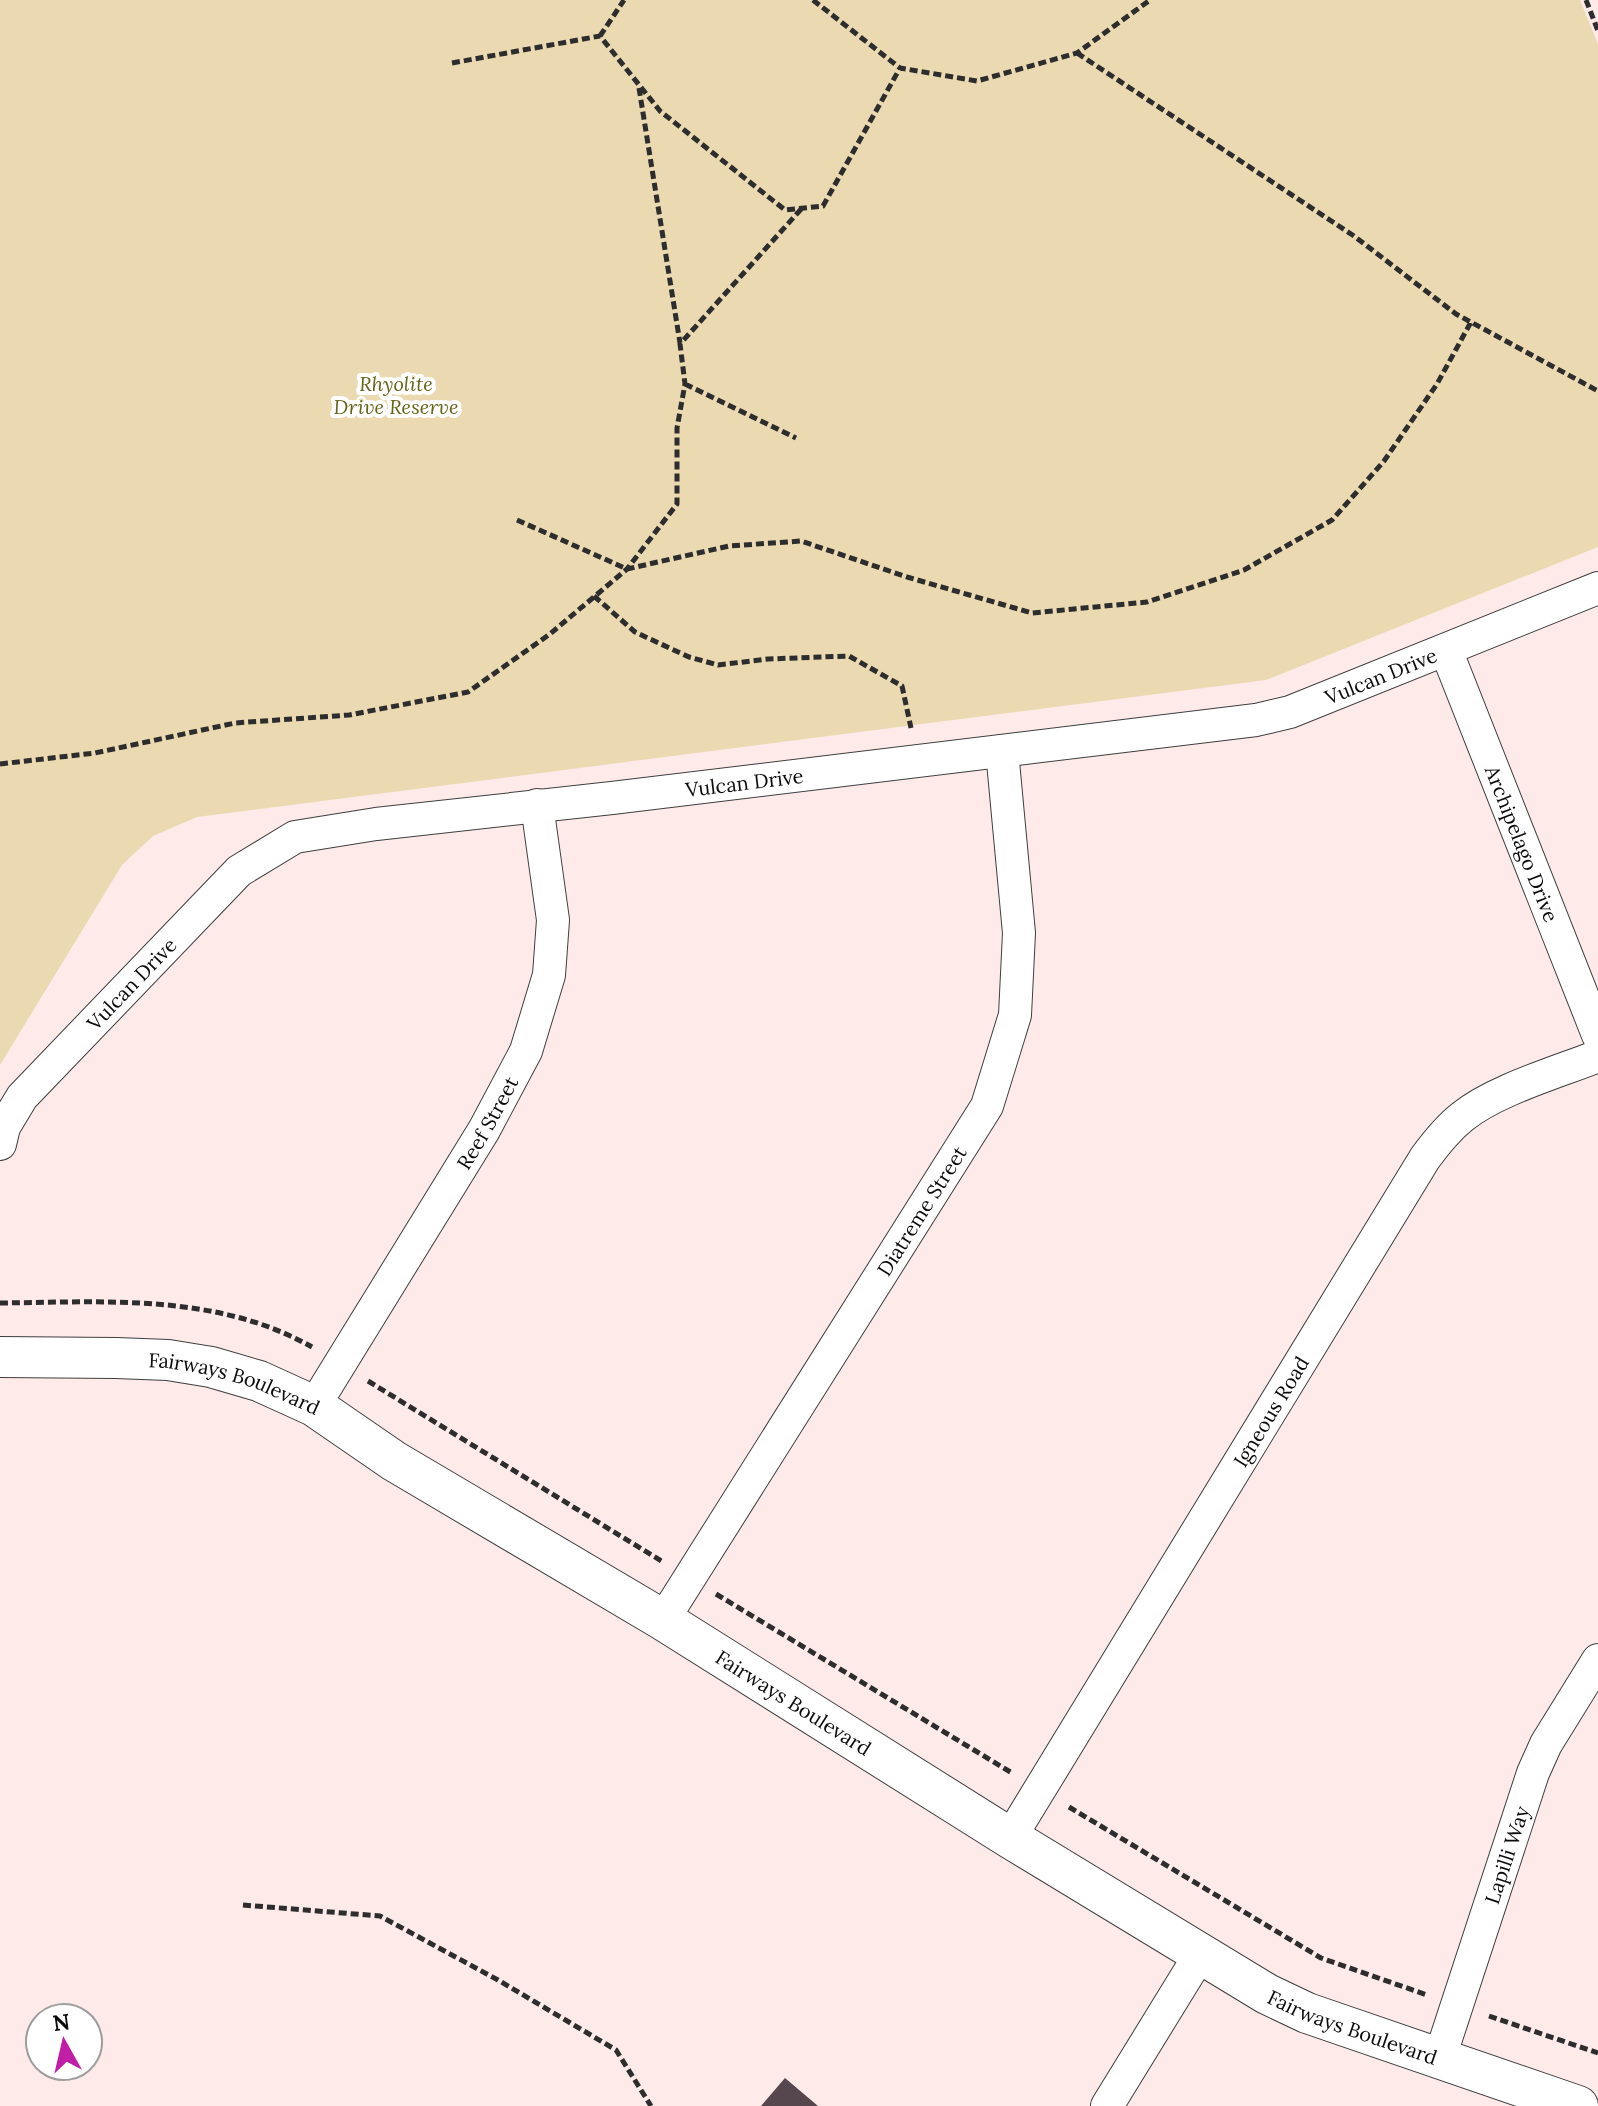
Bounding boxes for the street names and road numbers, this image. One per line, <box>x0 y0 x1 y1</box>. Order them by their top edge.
street label: Vulcan Drive <box>1320 642 1440 710</box>
street label: Archipelago Drive <box>1480 761 1565 925</box>
street label: Vulcan Drive <box>683 762 805 802</box>
street label: Vulcan Drive <box>80 932 181 1035</box>
street label: Reef Street <box>451 1072 523 1174</box>
street label: Diatreme Street <box>871 1141 971 1280</box>
street label: Fairways Boulevard <box>148 1347 324 1420</box>
street label: Igneous Road <box>1227 1351 1314 1471</box>
street label: Fairways Boulevard <box>711 1644 876 1760</box>
street label: Lapilli Way <box>1479 1802 1534 1907</box>
street label: Fairways Boulevard <box>1264 1984 1441 2069</box>

